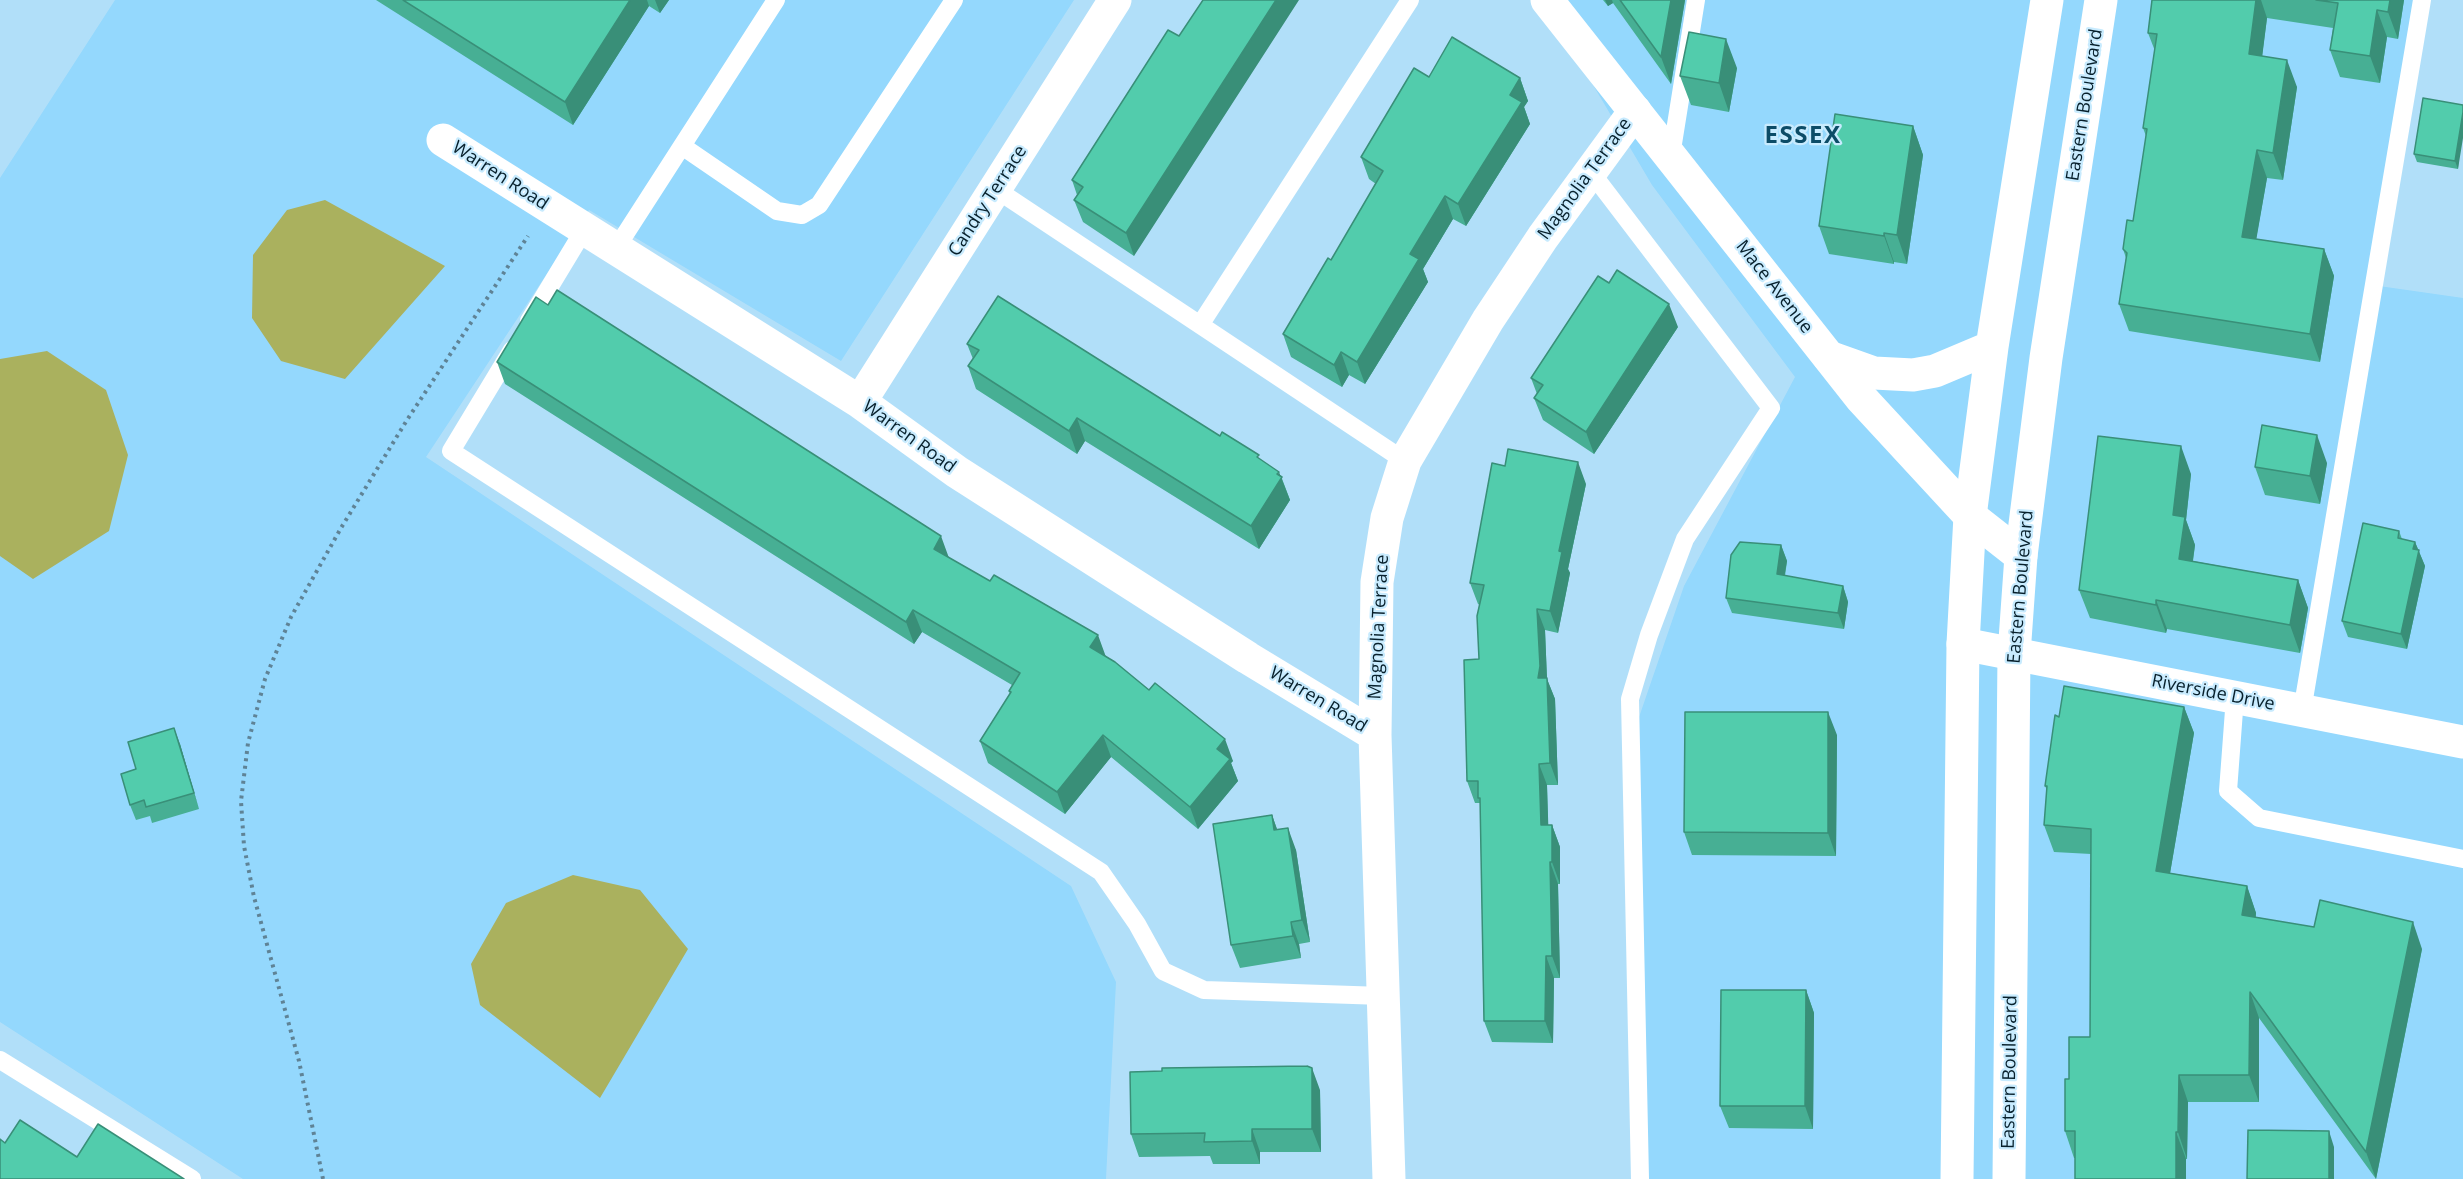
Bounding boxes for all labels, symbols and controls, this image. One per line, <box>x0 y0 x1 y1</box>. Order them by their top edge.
street label: Eastern Boulevard <box>2062 27 2108 183</box>
street label: Magnolia Terrace <box>1534 114 1636 244</box>
district label: ESSEX <box>1765 122 1841 150</box>
street label: Warren Road <box>448 137 552 215</box>
street label: Candry Terrace <box>944 141 1032 261</box>
street label: Mace Avenue <box>1731 236 1817 338</box>
street label: Warren Road <box>858 396 960 478</box>
street label: Eastern Boulevard <box>2004 510 2038 664</box>
street label: Magnolia Terrace <box>1364 554 1394 700</box>
street label: Warren Road <box>1265 662 1371 738</box>
street label: Riverside Drive <box>2150 670 2276 716</box>
street label: Eastern Boulevard <box>1998 995 2022 1149</box>

